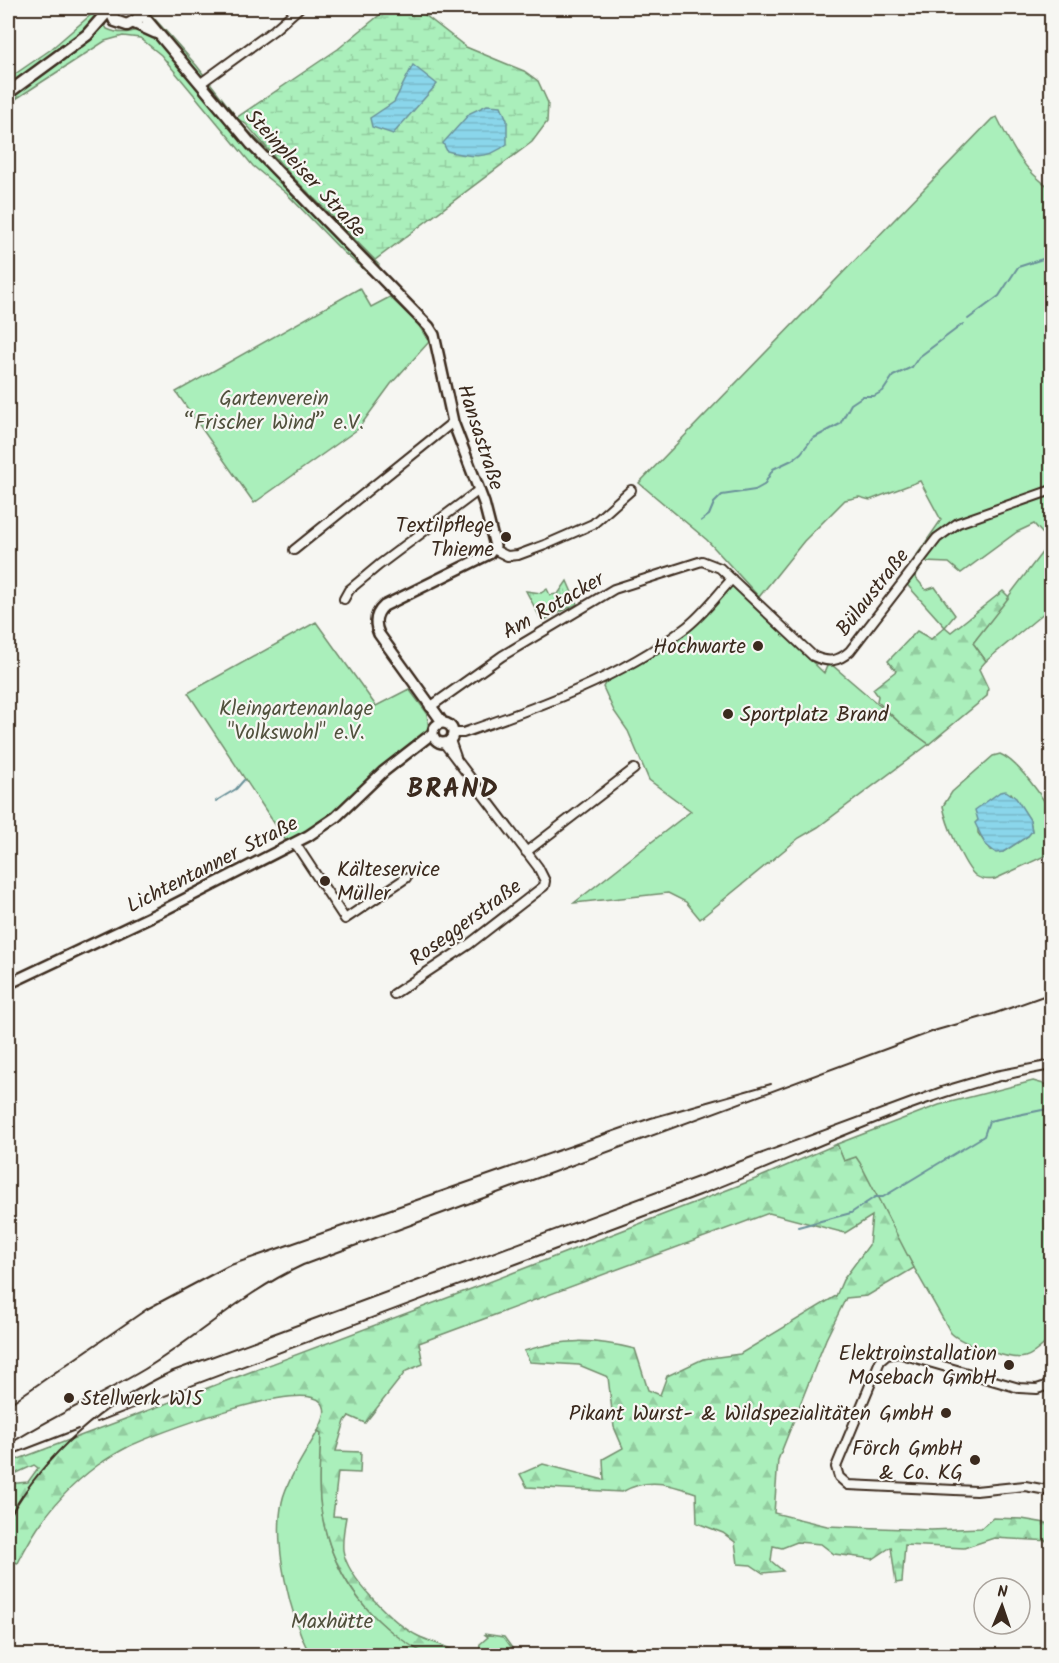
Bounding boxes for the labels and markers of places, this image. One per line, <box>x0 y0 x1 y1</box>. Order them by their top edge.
place label: Textilpflege Thieme <box>396 510 495 567</box>
marker: Textilpflege Thieme <box>499 530 513 544</box>
place label: Hochwarte <box>653 631 747 664</box>
marker: Hochwarte <box>751 639 765 653</box>
place label: Sportplatz Brand <box>740 699 889 732</box>
marker: Sportplatz Brand <box>721 707 735 721</box>
place label: Kälteservice Müller <box>337 854 441 911</box>
marker: Kälteservice Müller <box>318 874 332 888</box>
place label: Elektroinstallation Mosebach GmbH <box>839 1338 997 1395</box>
marker: Elektroinstallation Mosebach GmbH <box>1002 1358 1016 1372</box>
place label: Stellwerk W15 <box>81 1383 205 1416</box>
marker: Stellwerk W15 <box>62 1391 76 1405</box>
place label: Pikant Wurst- & Wildspezialitäten GmbH <box>569 1398 934 1431</box>
marker: Pikant Wurst- & Wildspezialitäten GmbH <box>939 1406 953 1420</box>
place label: Förch GmbH & Co. KG <box>852 1433 963 1490</box>
marker: Förch GmbH & Co. KG <box>968 1453 982 1467</box>

